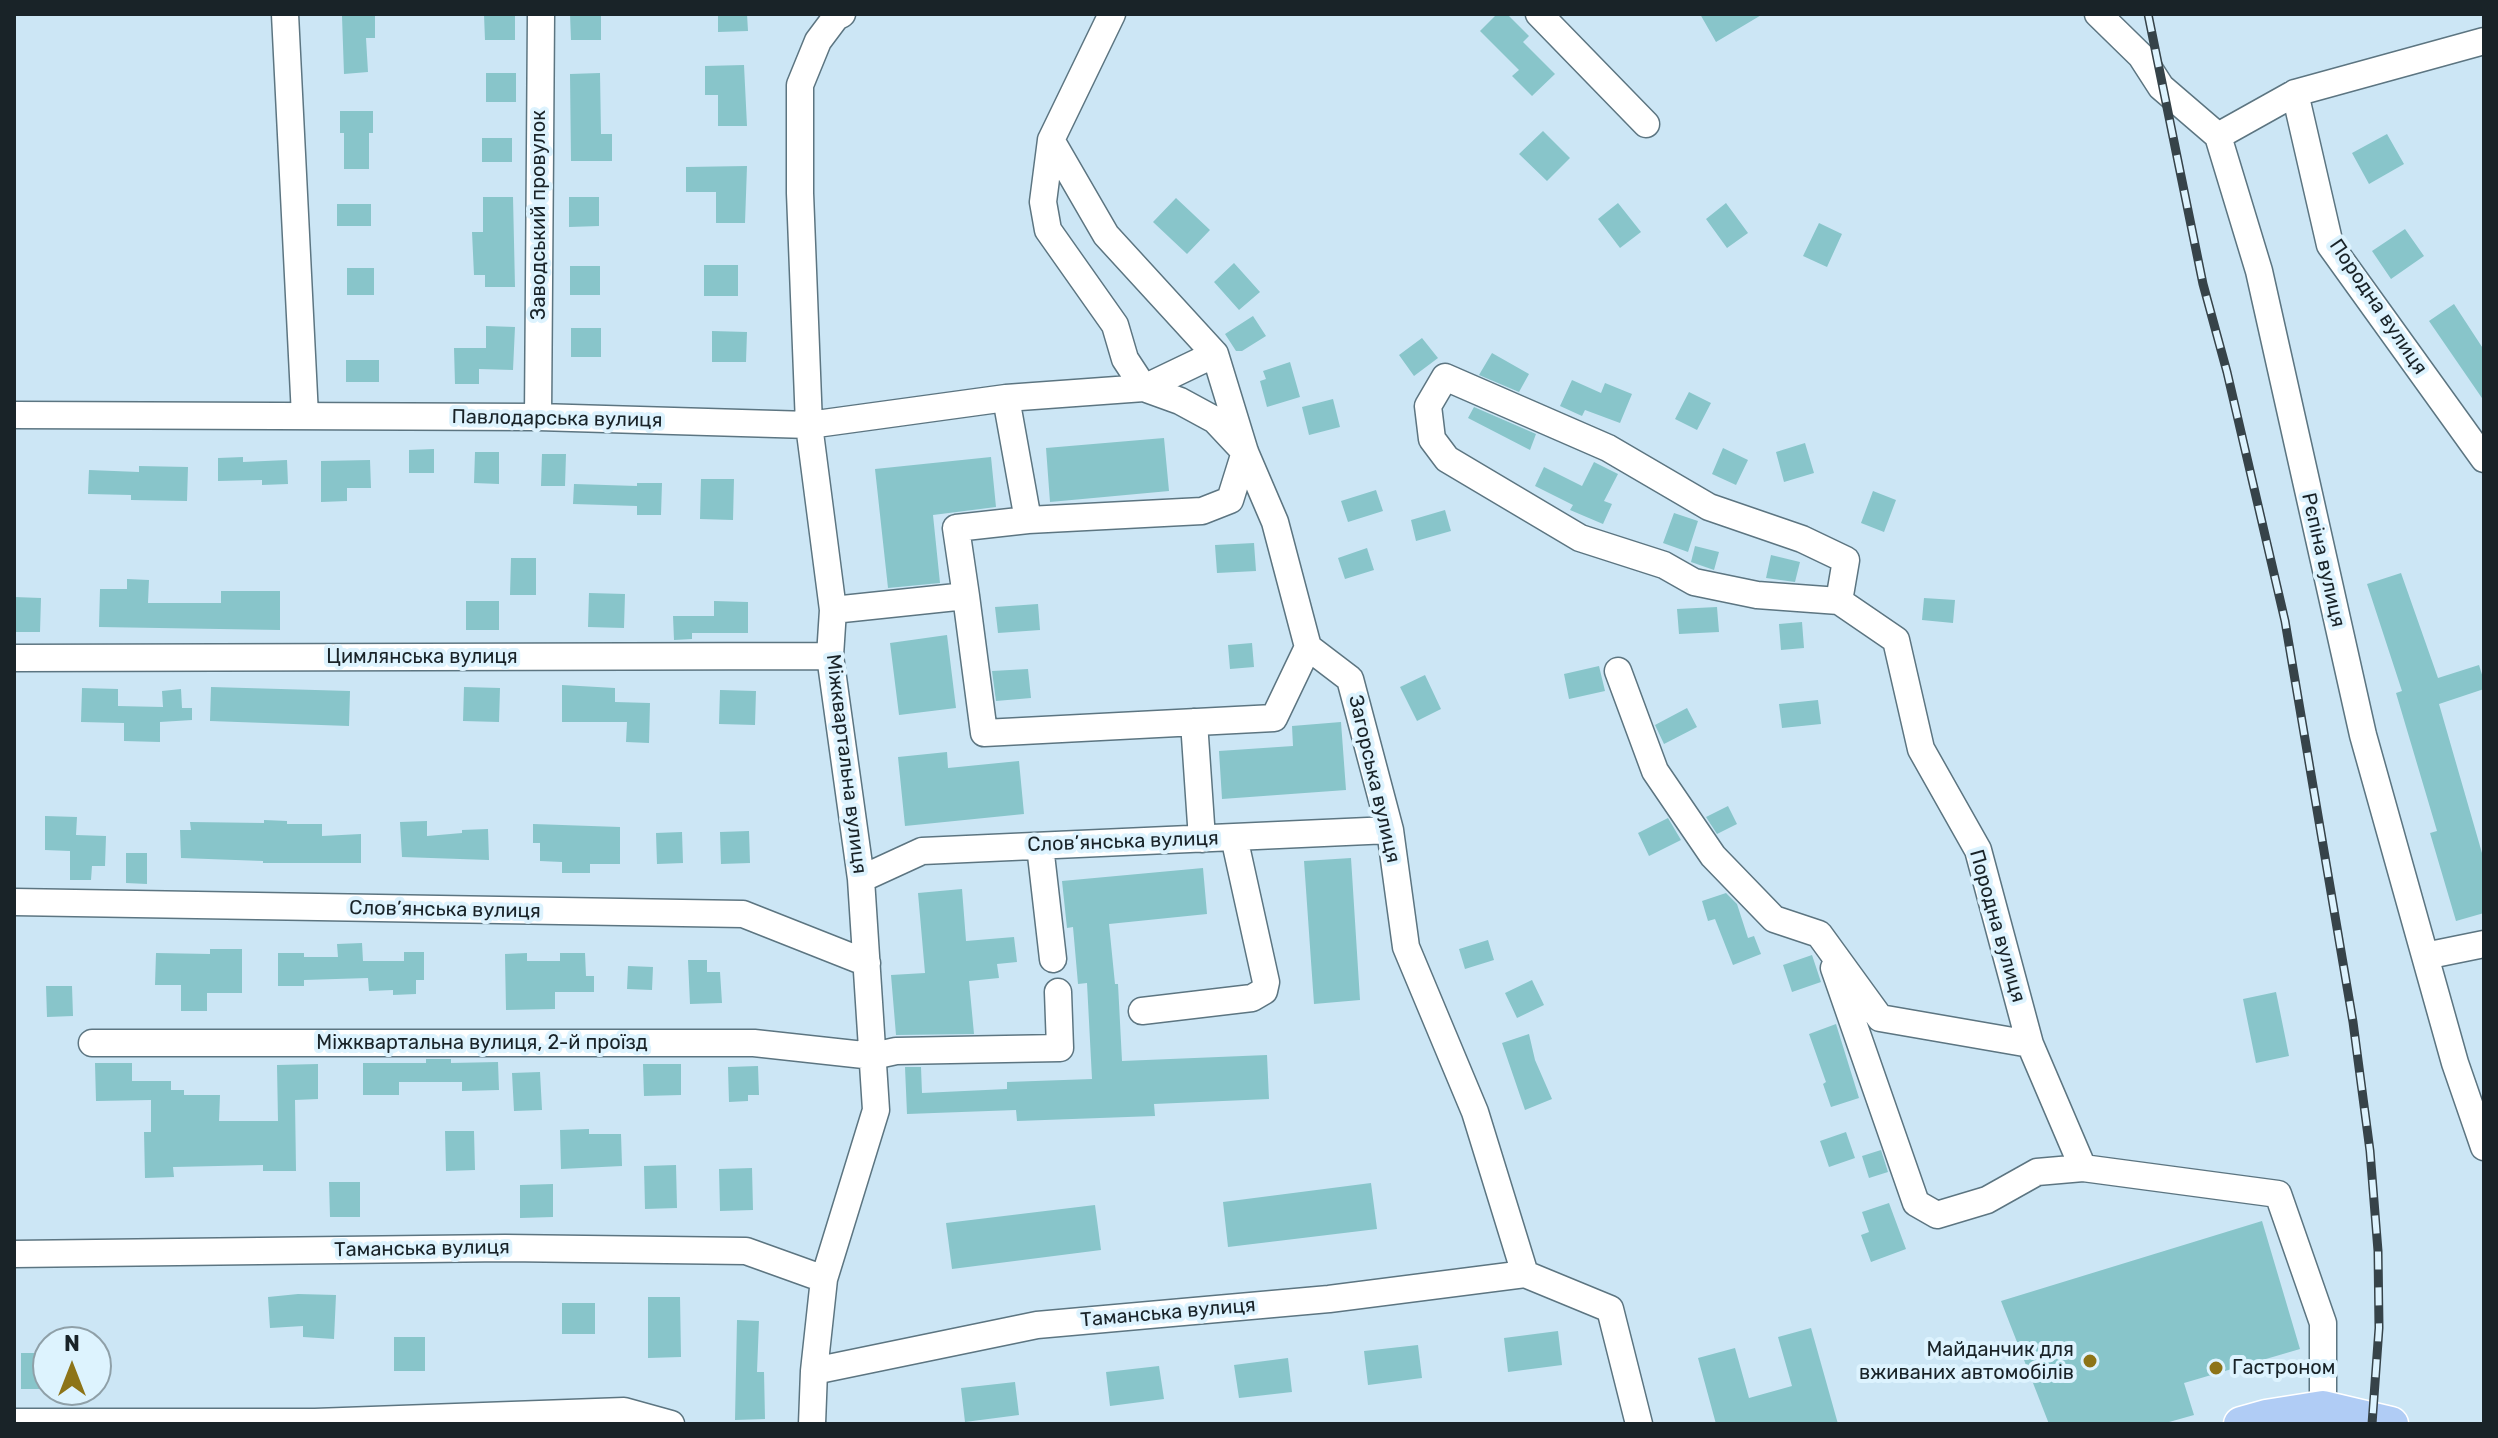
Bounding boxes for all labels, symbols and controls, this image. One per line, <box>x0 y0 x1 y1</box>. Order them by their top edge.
street label: Заводський провулок <box>527 110 551 320</box>
street label: Породна вулиця <box>2324 235 2432 379</box>
street label: Павлодарська вулиця <box>451 405 663 433</box>
street label: Рєпіна вулиця <box>2296 490 2350 630</box>
street label: Цимлянська вулиця <box>326 645 518 669</box>
street label: Міжквартальна вулиця <box>821 653 871 875</box>
street label: Загорська вулиця <box>1343 693 1405 865</box>
street label: Слов’янська вулиця <box>1027 827 1219 857</box>
street label: Породна вулиця <box>1964 847 2030 1005</box>
street label: Слов’янська вулиця <box>349 896 541 924</box>
street label: Міжквартальна вулиця, 2-й проїзд <box>316 1031 648 1055</box>
street label: Таманська вулиця <box>334 1235 510 1263</box>
street label: Таманська вулиця <box>1079 1293 1257 1333</box>
north arrow <box>32 1326 112 1406</box>
text: N <box>64 1330 80 1357</box>
place label: Майданчик для вживаних автомобілів <box>1859 1338 2074 1385</box>
marker: Майданчик для вживаних автомобілів <box>2081 1352 2099 1370</box>
place label: Гастроном <box>2232 1356 2335 1380</box>
marker: Гастроном <box>2207 1359 2225 1377</box>

